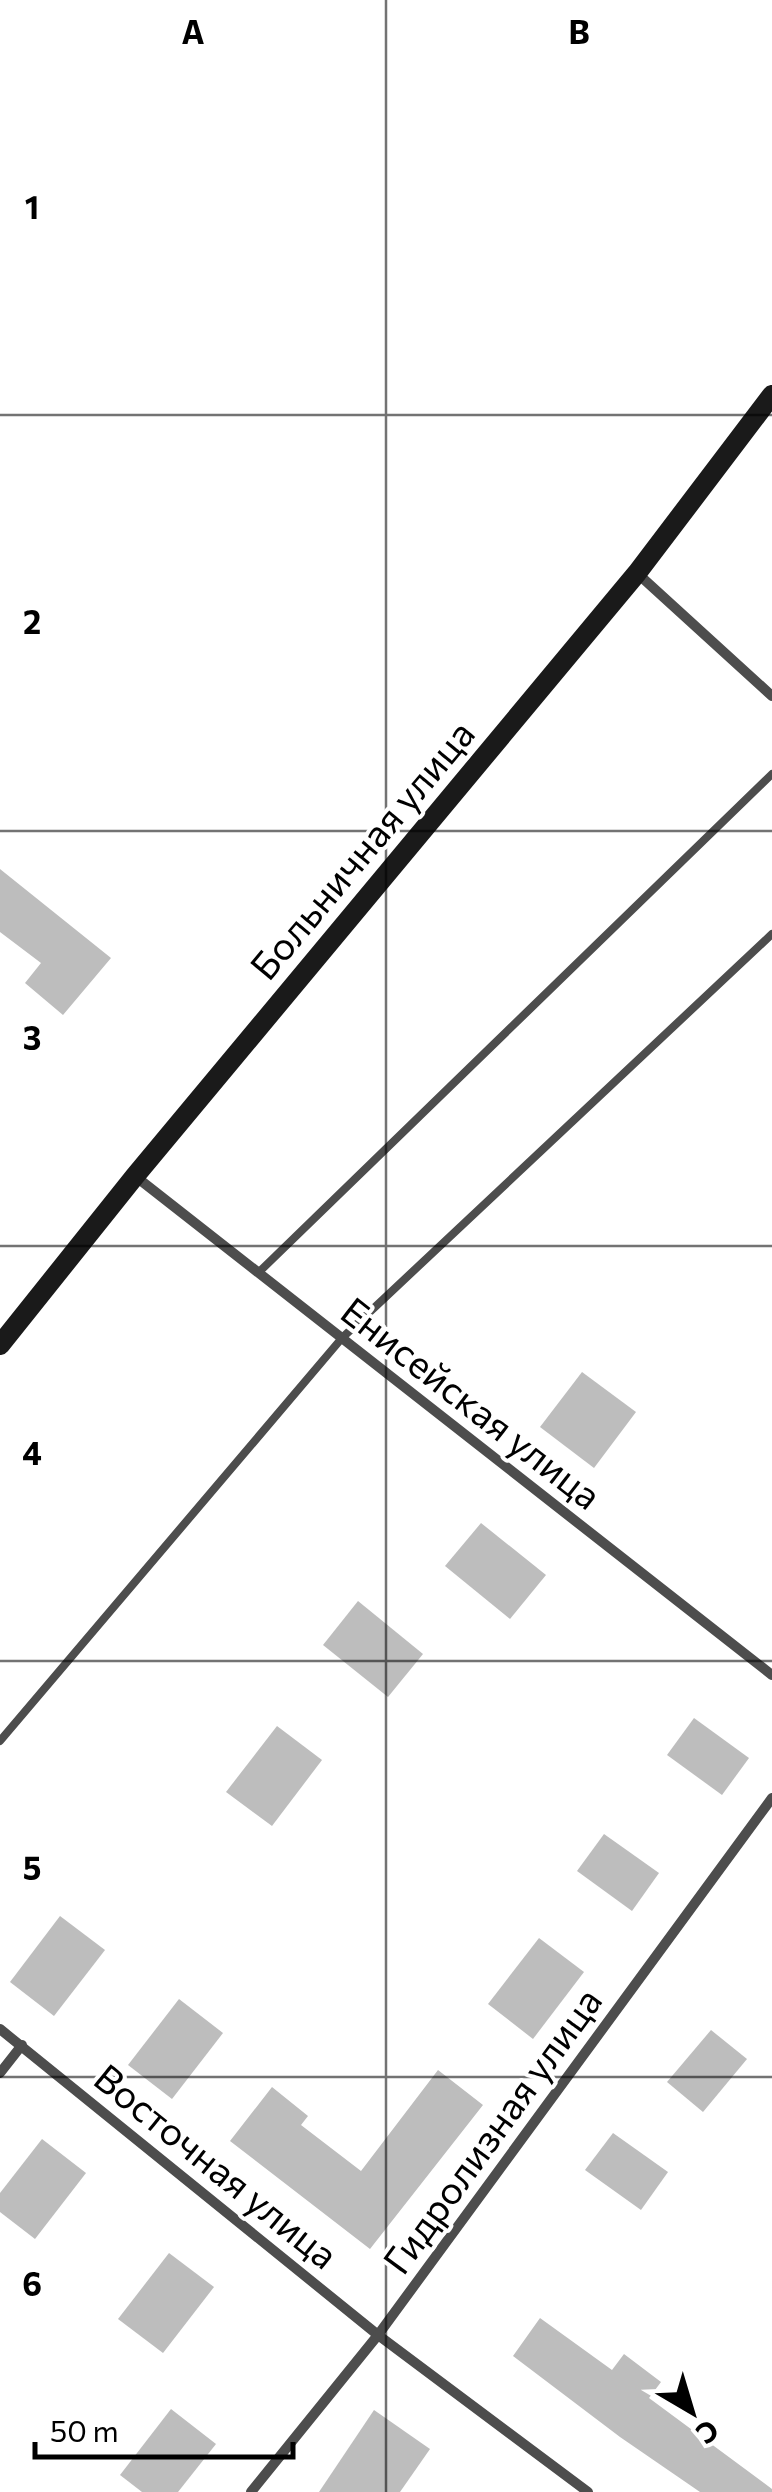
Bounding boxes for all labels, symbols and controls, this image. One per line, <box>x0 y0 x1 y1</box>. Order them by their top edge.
text: A <box>182 11 205 51</box>
text: B <box>568 11 590 51</box>
text: 1 <box>25 186 39 226</box>
text: 2 <box>23 601 41 641</box>
street label: Больничная улица <box>239 710 483 988</box>
text: 3 <box>23 1017 41 1057</box>
street label: Енисейская улица <box>333 1286 611 1518</box>
text: 4 <box>22 1432 42 1472</box>
text: 5 <box>23 1847 41 1887</box>
street label: Гидролизная улица <box>372 1978 610 2282</box>
street label: Восточная улица <box>86 2053 348 2277</box>
text: 6 <box>22 2263 42 2303</box>
north arrow <box>642 2362 742 2462</box>
scale bar <box>35 2397 292 2459</box>
text: 50 m <box>50 2411 119 2448</box>
text: С <box>690 2413 726 2452</box>

